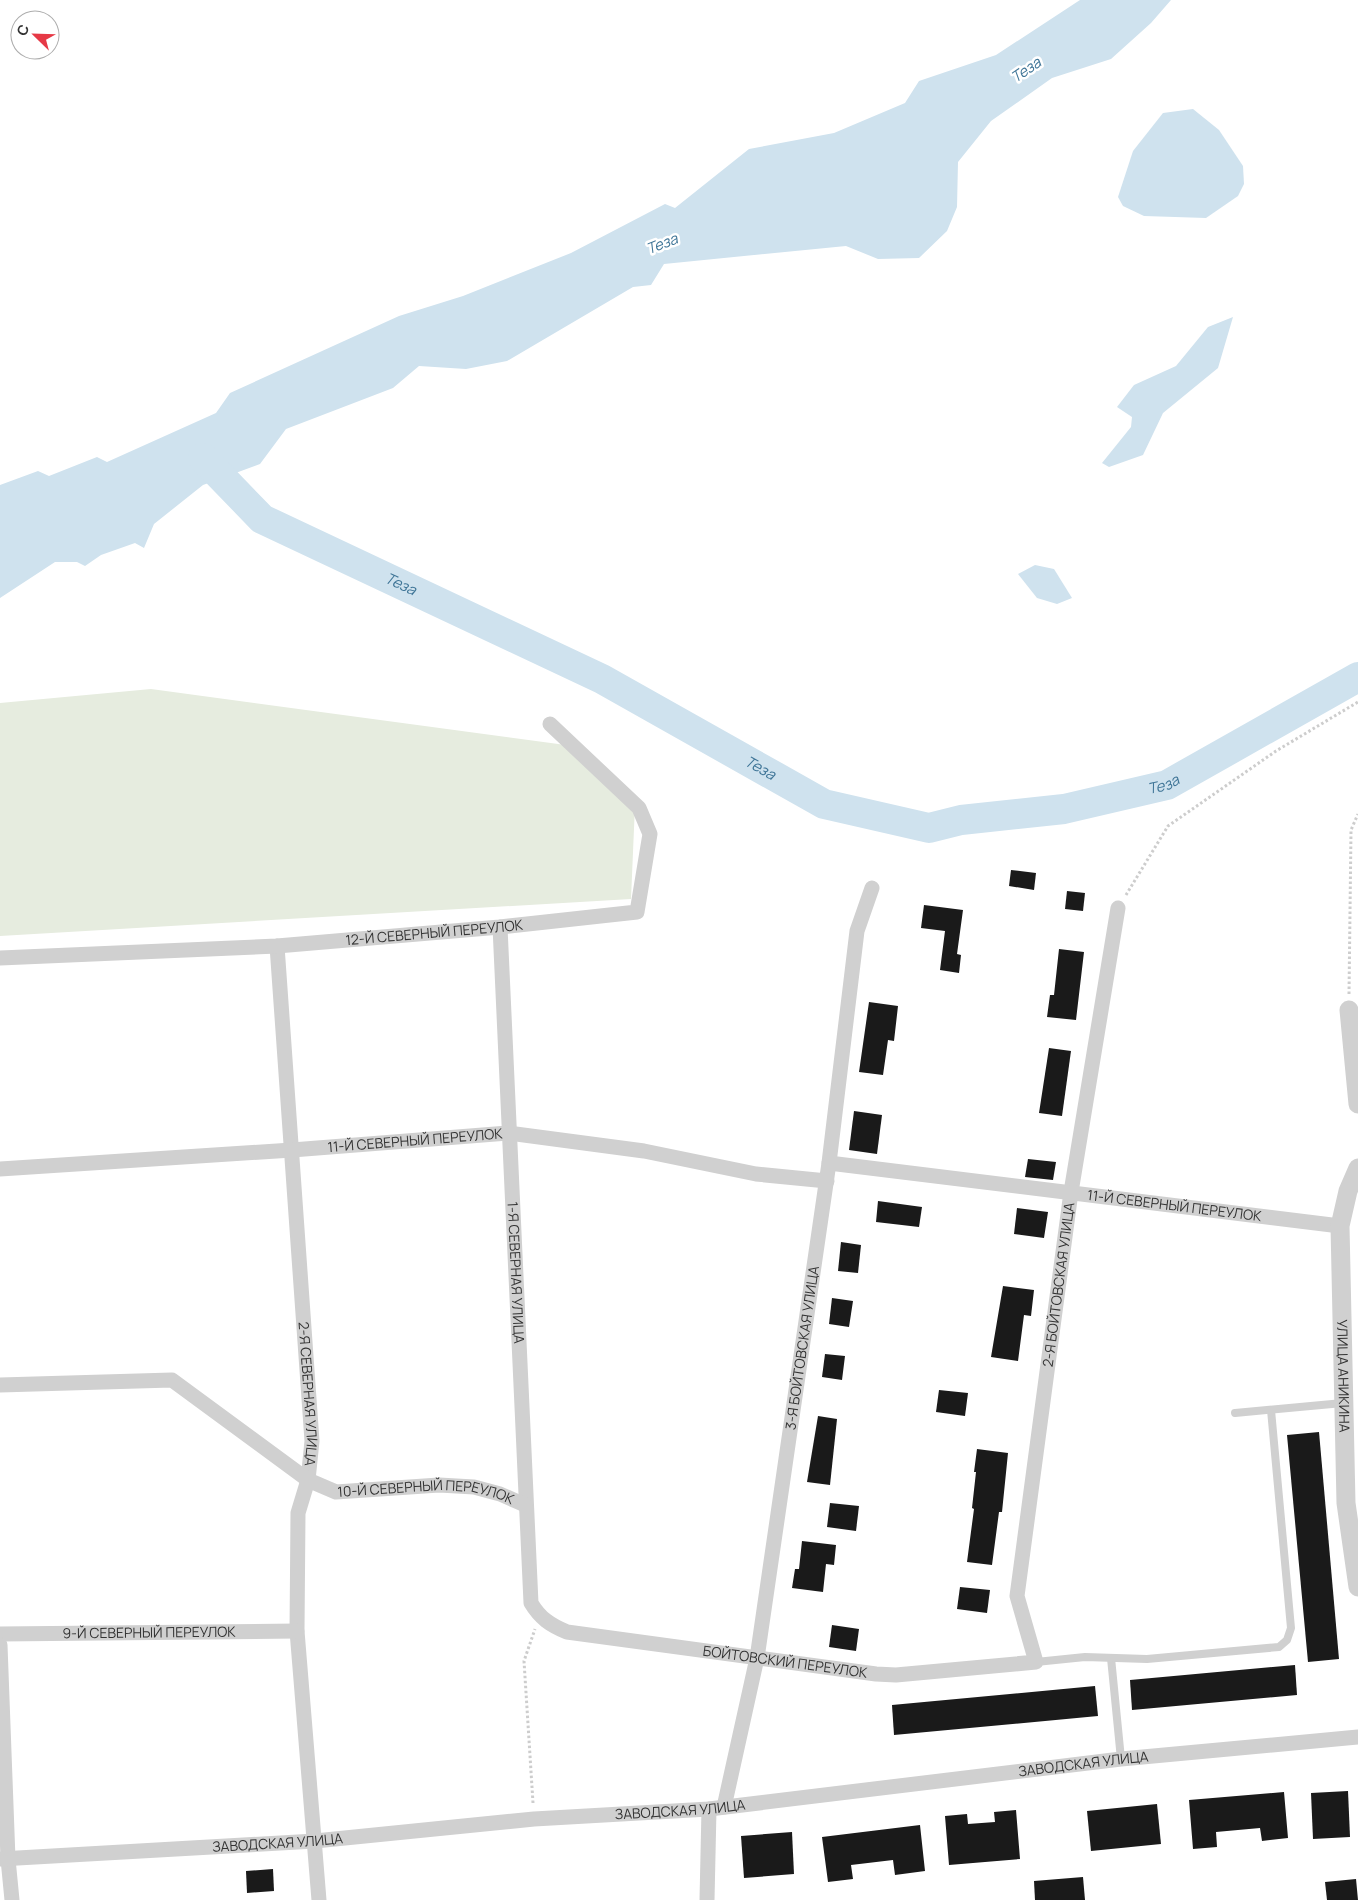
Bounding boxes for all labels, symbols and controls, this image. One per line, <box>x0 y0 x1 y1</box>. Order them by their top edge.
north arrow <box>10 10 60 60</box>
text: С <box>12 21 33 38</box>
water label: Теза <box>1006 51 1046 87</box>
water label: Теза <box>643 228 681 259</box>
water label: Теза <box>382 567 420 600</box>
water label: Теза <box>741 750 780 785</box>
water label: Теза <box>1145 769 1184 799</box>
street label: 12-Й СЕВЕРНЫЙ ПЕРЕУЛОК <box>345 914 524 949</box>
street label: 11-Й СЕВЕРНЫЙ ПЕРЕУЛОК <box>327 1123 504 1156</box>
street label: 11-Й СЕВЕРНЫЙ ПЕРЕУЛОК <box>1086 1185 1263 1225</box>
street label: 1-Я СЕВЕРНАЯ УЛИЦА <box>504 1201 529 1344</box>
street label: 2-Я БОЙТОВСКАЯ УЛИЦА <box>1038 1201 1079 1368</box>
street label: 3-Я БОЙТОВСКАЯ УЛИЦА <box>780 1264 823 1431</box>
street label: УЛИЦА АНИКИНА <box>1333 1319 1354 1433</box>
street label: 2-Я СЕВЕРНАЯ УЛИЦА <box>295 1321 322 1467</box>
street label: 10-Й СЕВЕРНЫЙ ПЕРЕУЛОК <box>337 1475 518 1508</box>
street label: 9-Й СЕВЕРНЫЙ ПЕРЕУЛОК <box>62 1622 236 1642</box>
street label: БОЙТОВСКИЙ ПЕРЕУЛОК <box>702 1641 869 1682</box>
street label: ЗАВОДСКАЯ УЛИЦА <box>1017 1746 1149 1780</box>
street label: ЗАВОДСКАЯ УЛИЦА <box>614 1795 747 1823</box>
street label: ЗАВОДСКАЯ УЛИЦА <box>212 1828 344 1856</box>

